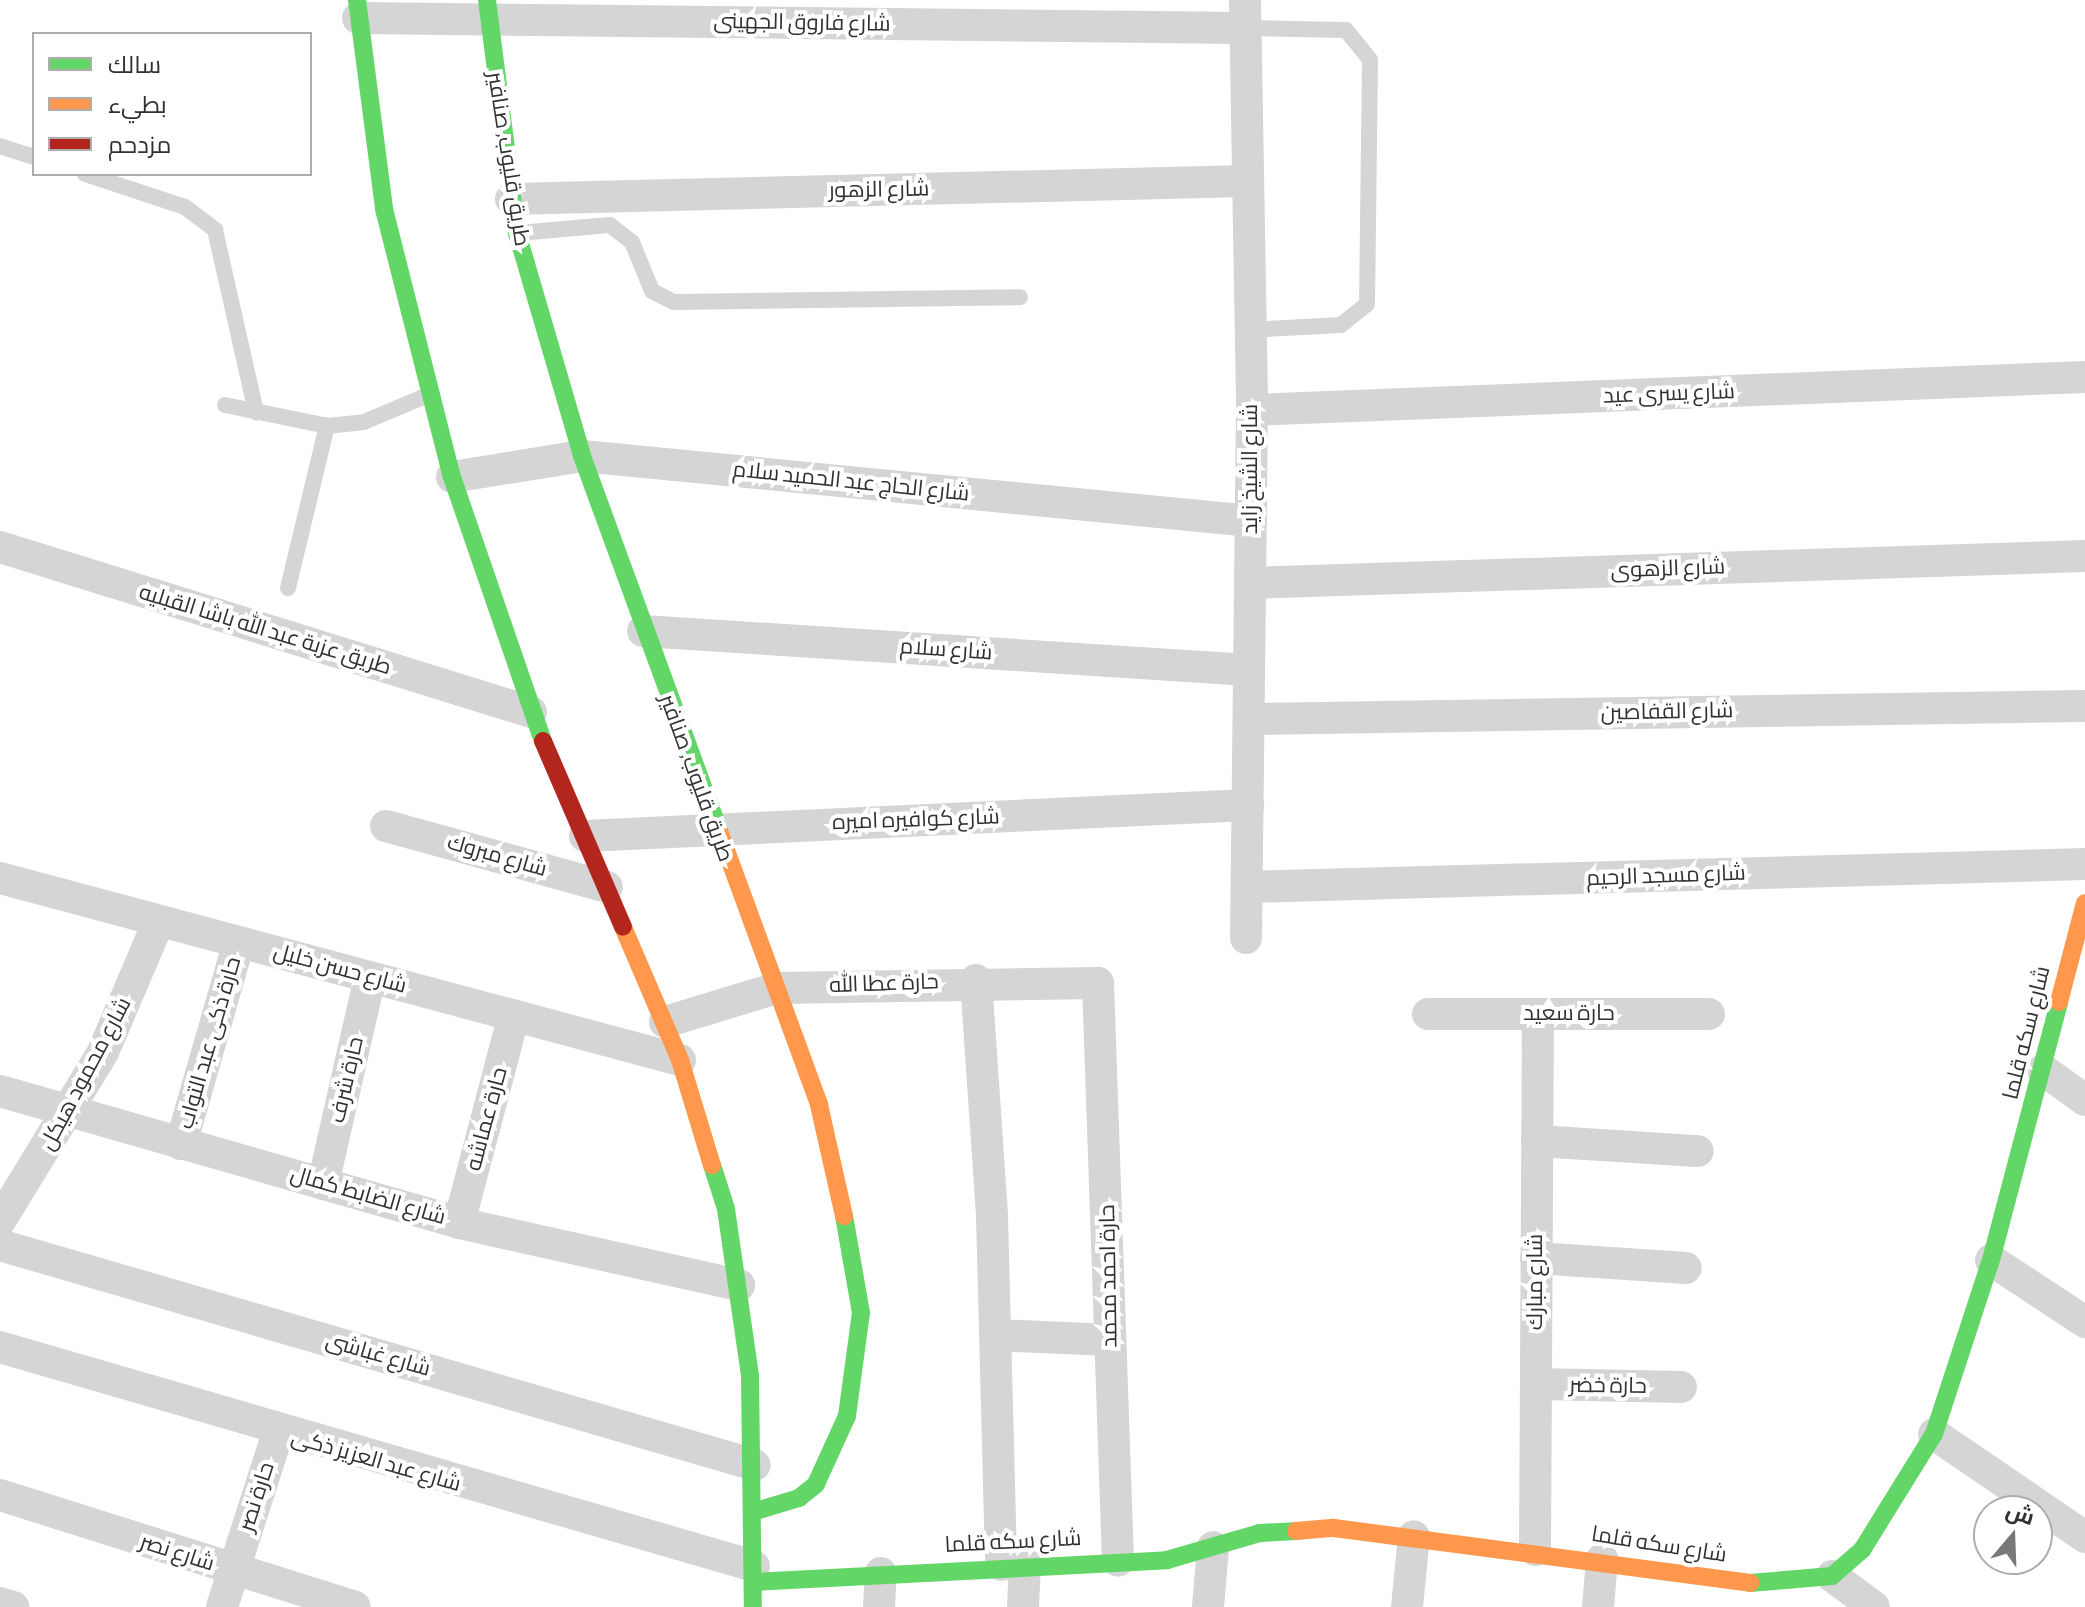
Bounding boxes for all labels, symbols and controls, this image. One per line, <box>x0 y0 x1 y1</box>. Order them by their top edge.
street label: شارع فاروق الجهينى <box>713 8 891 38</box>
legend <box>32 32 312 176</box>
text: سالك <box>108 54 161 78</box>
street label: طريق قليوب, صنافير <box>481 70 535 248</box>
text: بطيء <box>108 94 167 118</box>
text: مزدحم <box>108 134 171 158</box>
street label: شارع الزهور <box>828 176 930 204</box>
street label: شارع يسرى عيد <box>1603 379 1735 409</box>
street label: شارع الشيخ زايد <box>1238 404 1264 534</box>
street label: شارع الحاج عبد الحميد سلام <box>731 456 971 508</box>
street label: شارع الزهوى <box>1610 554 1726 584</box>
street label: طريق عزبة عبد الله باشا القبليه <box>136 579 394 681</box>
street label: شارع سلام <box>899 634 993 666</box>
street label: طريق قليوب, صنافير <box>653 690 739 866</box>
street label: شارع القفاصين <box>1600 698 1734 726</box>
street label: شارع كوافيره اميره <box>832 804 1000 836</box>
street label: شارع مبروك <box>444 829 550 883</box>
street label: شارع مسجد الرحيم <box>1586 860 1746 892</box>
street label: شارع حسن خليل <box>271 939 409 999</box>
street label: حارة ذكى عبد التواب <box>173 954 247 1132</box>
street label: شارع سكه قلما <box>1998 963 2056 1103</box>
street label: حارة عطا الله <box>829 969 939 999</box>
street label: شارع محمود هيكل <box>35 993 137 1155</box>
street label: حارة سعيد <box>1523 1001 1615 1027</box>
street label: حارة شرف <box>324 1034 370 1126</box>
street label: حارة عماشه <box>461 1064 513 1174</box>
street label: شارع الضابط كمال <box>287 1161 449 1231</box>
street label: حارة احمد محمد <box>1095 1204 1123 1348</box>
street label: شارع مبارك <box>1523 1234 1549 1330</box>
street label: شارع غباشى <box>323 1327 433 1383</box>
street label: حارة خضر <box>1569 1372 1647 1400</box>
street label: شارع عبد العزيز ذكى <box>288 1424 464 1498</box>
street label: حارة نصر <box>233 1459 281 1535</box>
north arrow <box>1973 1495 2053 1575</box>
text: ش <box>2003 1499 2037 1529</box>
street label: شارع سكه قلما <box>1589 1521 1729 1569</box>
street label: شارع سكه قلما <box>944 1525 1082 1559</box>
street label: شارع نصر <box>136 1529 218 1577</box>

